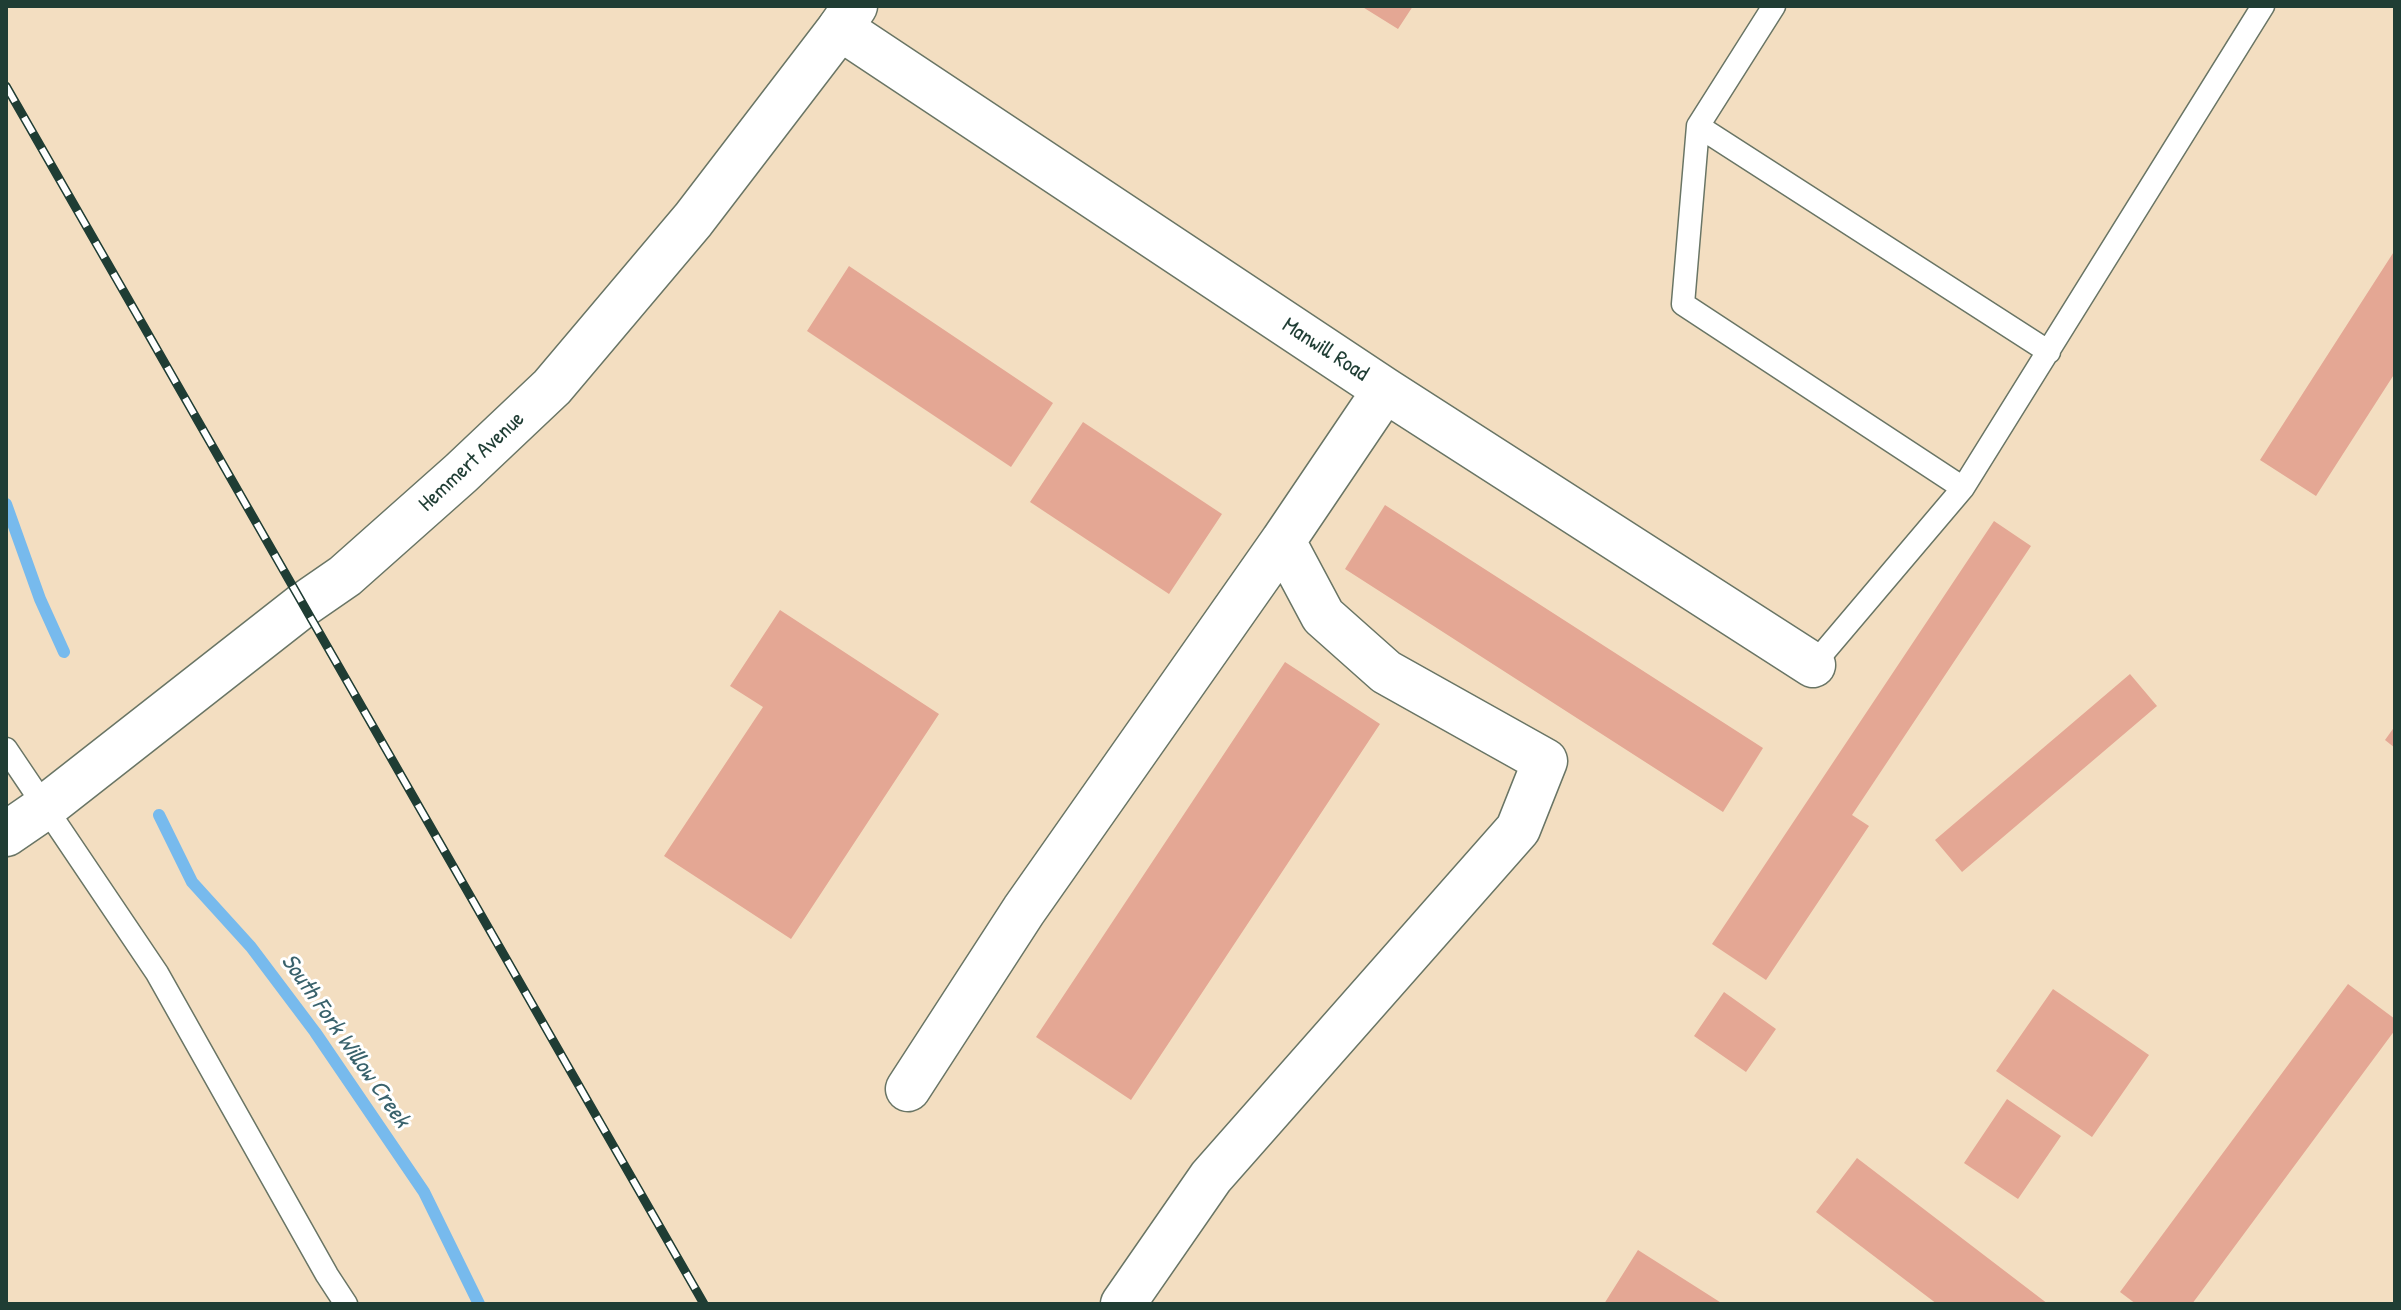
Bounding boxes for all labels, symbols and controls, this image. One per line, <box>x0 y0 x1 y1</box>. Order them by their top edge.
street label: Manwill Road <box>1277 312 1373 388</box>
street label: Hemmert Avenue <box>414 406 530 518</box>
water label: South Fork Willow Creek <box>274 948 416 1134</box>

